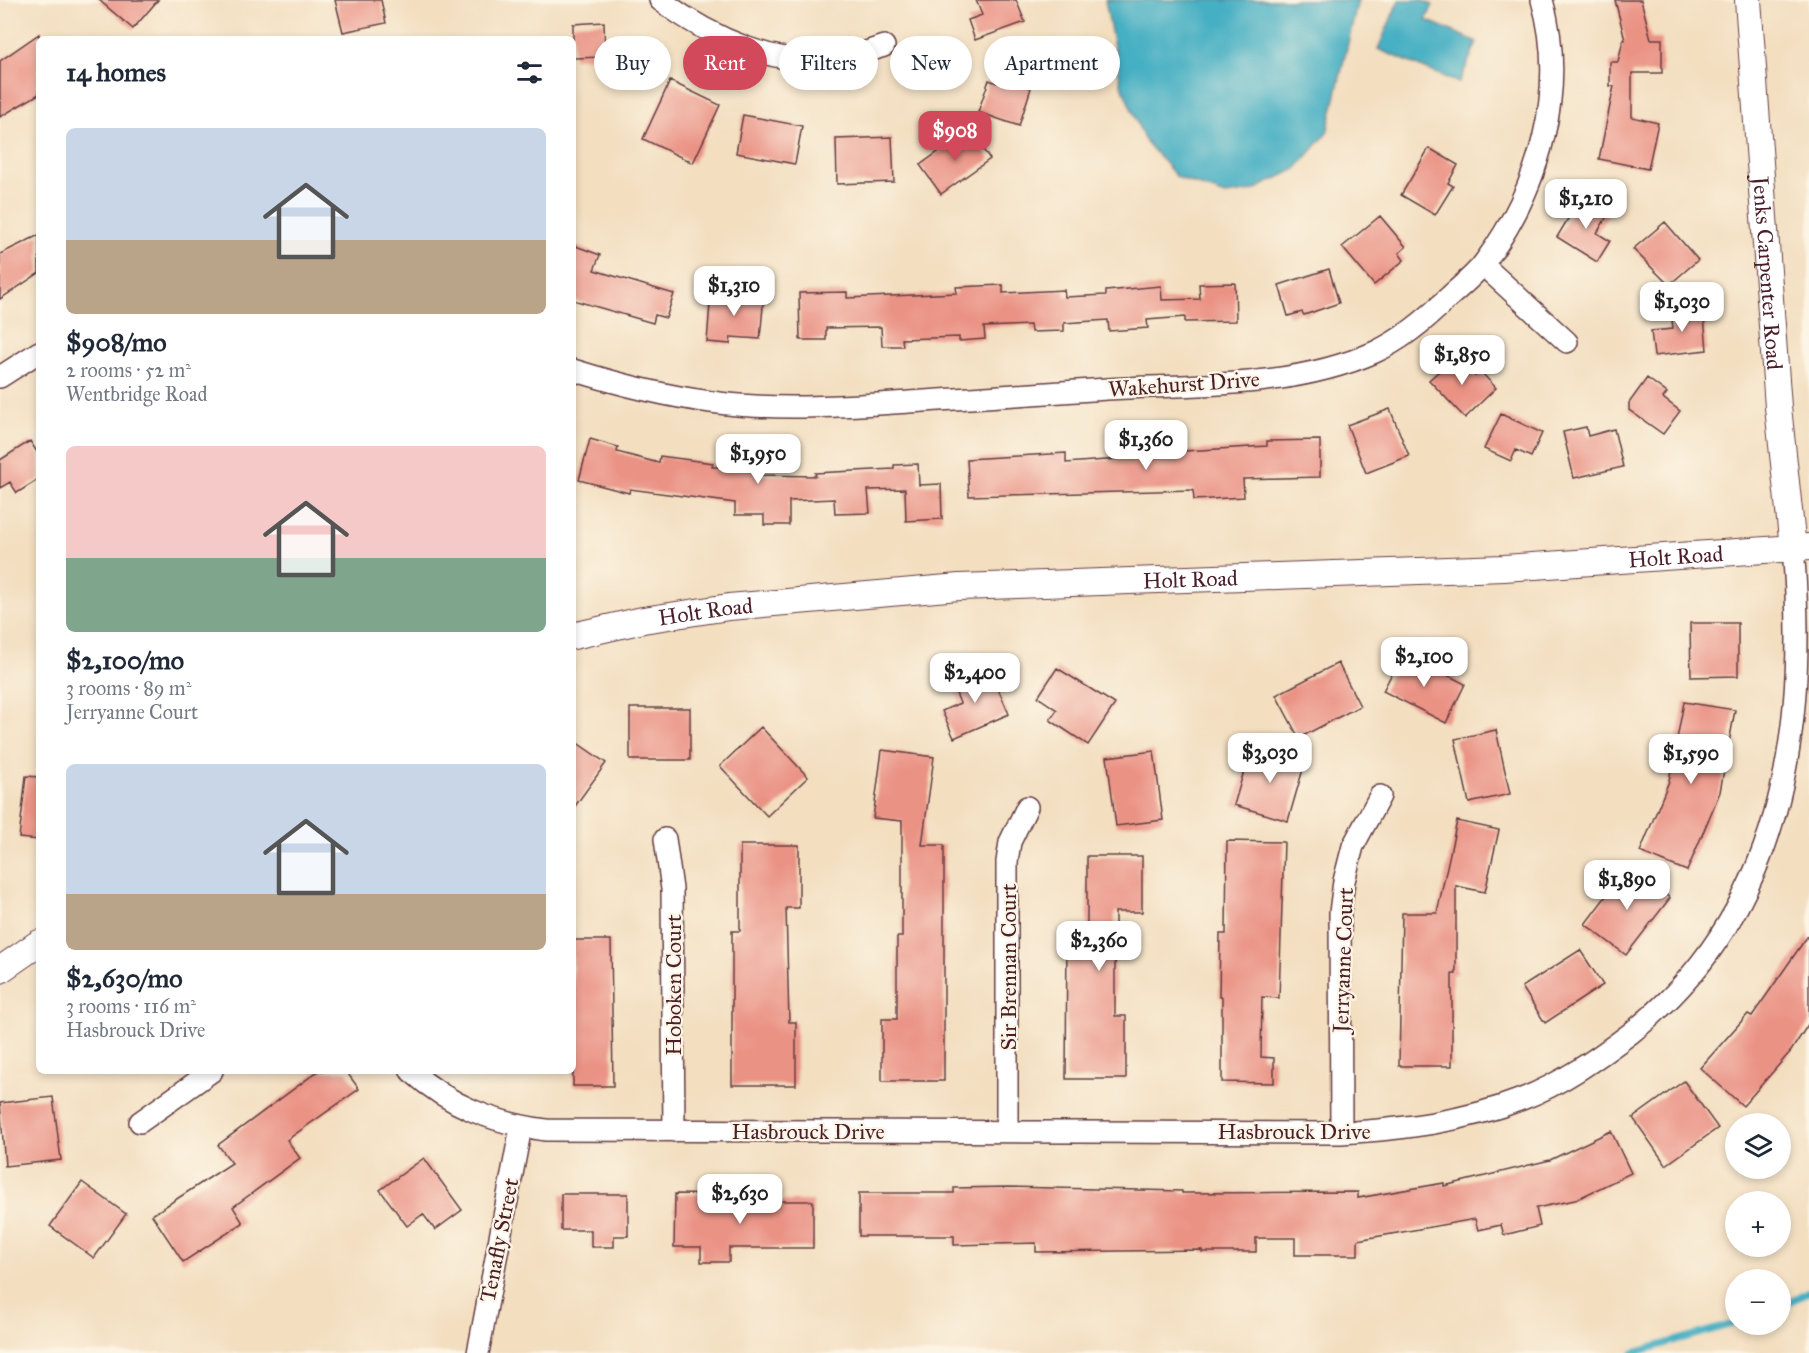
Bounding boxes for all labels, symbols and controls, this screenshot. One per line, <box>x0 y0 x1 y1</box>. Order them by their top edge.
chip: Buy <box>594 36 671 90</box>
chip: Rent <box>683 36 767 90</box>
chip: Filters <box>779 36 878 90</box>
chip: New <box>890 36 972 90</box>
chip: Apartment <box>984 36 1120 90</box>
text: 14 homes <box>66 56 166 88</box>
icon: filters <box>513 56 546 89</box>
pin: $908 <box>919 111 991 162</box>
text: $908 <box>932 118 978 142</box>
icon: home <box>252 167 360 275</box>
street label: Jenks Carpenter Road <box>1747 174 1789 371</box>
pin: $1,210 <box>1537 179 1635 230</box>
text: $1,210 <box>1559 186 1613 210</box>
pin: $1,310 <box>685 266 783 317</box>
text: $1,310 <box>708 273 760 297</box>
pin: $1,030 <box>1633 282 1731 333</box>
text: $1,030 <box>1654 289 1710 313</box>
text: $908/mo <box>66 326 167 358</box>
pin: $1,850 <box>1413 335 1511 386</box>
text: $1,850 <box>1434 342 1490 366</box>
text: 2 rooms · 52 m² <box>66 358 191 382</box>
street label: Wakehurst Drive <box>1107 365 1261 403</box>
text: Wentbridge Road <box>66 382 207 406</box>
pin: $1,360 <box>1097 420 1195 471</box>
text: $1,360 <box>1119 427 1173 451</box>
pin: $1,950 <box>709 434 807 485</box>
text: $1,950 <box>730 441 786 465</box>
icon: home <box>252 485 360 593</box>
street label: Holt Road <box>1627 539 1724 573</box>
street label: Holt Road <box>1142 564 1238 594</box>
street label: Holt Road <box>656 591 754 631</box>
pin: $2,100 <box>1375 637 1473 688</box>
text: $2,100/mo <box>66 644 184 676</box>
text: $2,100 <box>1395 644 1453 668</box>
pin: $2,400 <box>926 653 1024 704</box>
text: $2,400 <box>944 660 1006 684</box>
text: 3 rooms · 89 m² <box>66 676 191 700</box>
text: Jerryanne Court <box>66 700 198 724</box>
pin: $3,030 <box>1221 733 1319 784</box>
pin: $1,590 <box>1642 734 1740 785</box>
text: $3,030 <box>1242 740 1298 764</box>
text: $1,590 <box>1663 741 1719 765</box>
icon: home <box>252 803 360 911</box>
pin: $1,890 <box>1578 860 1676 911</box>
text: $1,890 <box>1598 867 1656 891</box>
street label: Sir Brennan Court <box>995 883 1022 1051</box>
street label: Jerryanne Court <box>1327 887 1359 1035</box>
street label: Hoboken Court <box>660 914 687 1056</box>
pin: $2,360 <box>1050 921 1148 972</box>
text: $2,360 <box>1070 928 1128 952</box>
text: $2,630/mo <box>66 962 183 994</box>
text: 3 rooms · 116 m² <box>66 994 196 1018</box>
text: Hasbrouck Drive <box>66 1018 205 1042</box>
map controls <box>1725 1113 1791 1335</box>
button: layers <box>1725 1113 1791 1179</box>
street label: Hasbrouck Drive <box>731 1118 885 1145</box>
street label: Hasbrouck Drive <box>1217 1118 1371 1145</box>
pin: $2,630 <box>691 1174 789 1225</box>
street label: Tenafly Street <box>474 1175 524 1304</box>
text: $2,630 <box>711 1181 769 1205</box>
button: + <box>1725 1191 1791 1257</box>
button: − <box>1725 1269 1791 1335</box>

